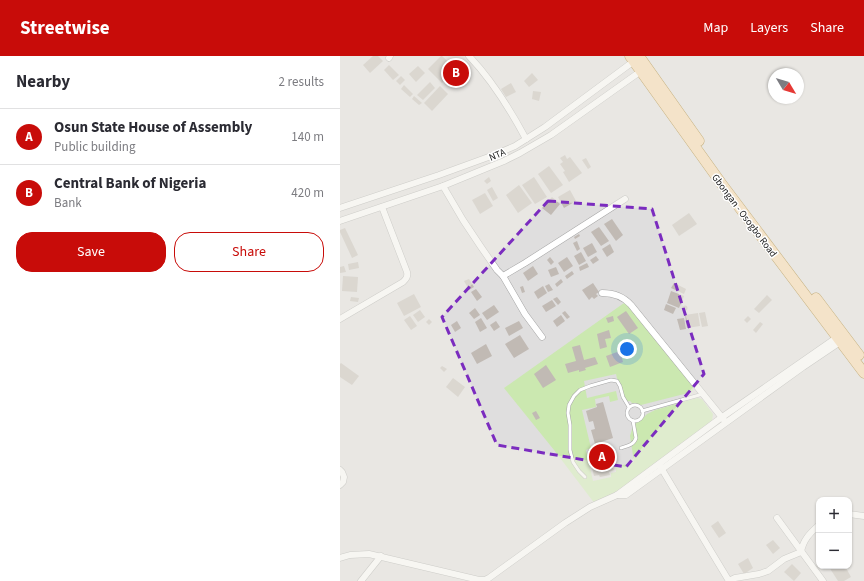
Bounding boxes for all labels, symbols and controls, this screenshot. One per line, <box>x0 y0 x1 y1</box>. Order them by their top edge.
text: Streetwise <box>20 15 110 42</box>
text: Map <box>703 18 728 38</box>
text: Layers <box>750 18 788 38</box>
text: Share <box>810 18 844 38</box>
pin: B <box>443 58 469 88</box>
north arrow <box>768 68 804 104</box>
text: Nearby <box>16 70 70 94</box>
text: 2 results <box>279 73 324 91</box>
text: Osun State House of Assembly <box>54 117 252 138</box>
text: A <box>25 128 33 146</box>
text: 140 m <box>291 128 324 146</box>
text: Public building <box>54 138 136 156</box>
street label: NTA <box>487 145 508 165</box>
street label: Gbongan - Osogbo Road <box>708 171 780 260</box>
text: Central Bank of Nigeria <box>54 173 206 194</box>
text: B <box>25 184 33 202</box>
text: 420 m <box>291 184 324 202</box>
text: Bank <box>54 194 82 212</box>
button: Save <box>16 232 166 272</box>
button: Share <box>174 232 324 272</box>
your location <box>617 339 637 359</box>
pin: A <box>589 442 615 472</box>
map controls <box>816 497 852 569</box>
button: + <box>816 497 852 533</box>
button: − <box>816 533 852 569</box>

